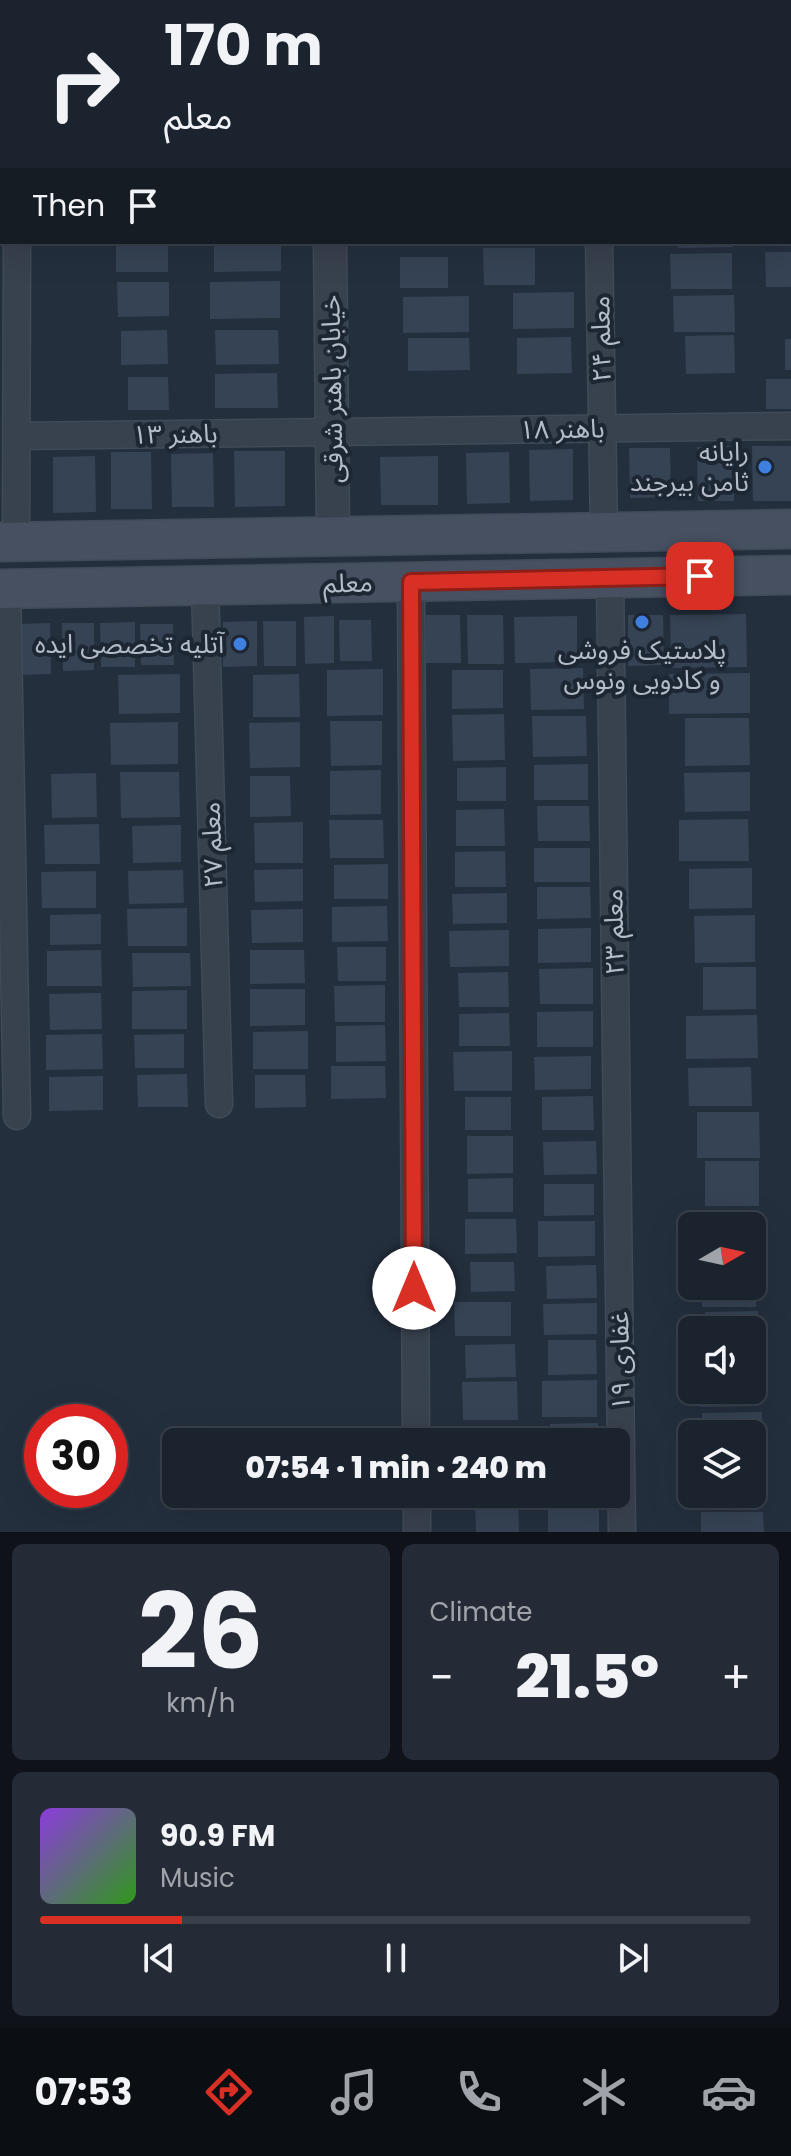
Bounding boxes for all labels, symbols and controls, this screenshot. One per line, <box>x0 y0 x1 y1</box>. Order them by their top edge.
text: 170 m <box>164 6 323 85</box>
icon: right <box>32 32 136 136</box>
text: معلم <box>164 91 233 142</box>
text: Then <box>32 184 105 227</box>
icon: arrive <box>121 184 165 228</box>
street label: خیابان باهنر شرقی <box>312 295 352 483</box>
street label: معلم ۲۴ <box>582 296 622 382</box>
street label: باهنر ۱۸ <box>519 410 605 448</box>
street label: باهنر ۱۳ <box>132 415 218 453</box>
place label: رایانه ثامن بیرجند <box>630 434 749 500</box>
marker: رایانه ثامن بیرجند <box>756 458 774 476</box>
pin <box>666 542 734 610</box>
icon: arrive <box>678 554 722 598</box>
street label: معلم <box>323 565 373 603</box>
marker: پلاستیک فروشی و کادویی ونوس <box>633 613 651 631</box>
place label: آتلیه تخصصی ایده <box>35 626 225 662</box>
place label: پلاستیک فروشی و کادویی ونوس <box>558 632 726 698</box>
marker: آتلیه تخصصی ایده <box>231 635 249 653</box>
street label: معلم ۲۷ <box>193 801 233 889</box>
street label: معلم ۲۳ <box>595 889 635 975</box>
north arrow <box>678 1212 766 1300</box>
map controls <box>678 1212 766 1508</box>
position arrow <box>372 1246 456 1330</box>
street label: غفاری ۱۹ <box>601 1311 639 1411</box>
button: sound <box>678 1316 766 1404</box>
speed limit sign: 30 <box>24 1404 128 1508</box>
button: layers <box>678 1420 766 1508</box>
text: 07:54 · 1 min · 240 m <box>245 1446 547 1489</box>
text: 26 <box>138 1559 264 1704</box>
text: Climate <box>430 1594 532 1630</box>
text: 21.5° <box>516 1635 659 1719</box>
text: − <box>430 1647 454 1708</box>
text: + <box>721 1647 751 1708</box>
text: km/h <box>166 1685 235 1721</box>
text: 90.9 FM <box>160 1814 275 1857</box>
text: Music <box>160 1860 235 1896</box>
icon: previous <box>137 1936 181 1980</box>
icon: pause <box>374 1936 418 1980</box>
icon: next <box>611 1936 655 1980</box>
icon: directions <box>201 2064 257 2120</box>
icon: music <box>326 2064 382 2120</box>
icon: phone <box>451 2064 507 2120</box>
icon: climate <box>576 2064 632 2120</box>
icon: car <box>701 2064 757 2120</box>
text: 07:53 <box>34 2067 133 2118</box>

